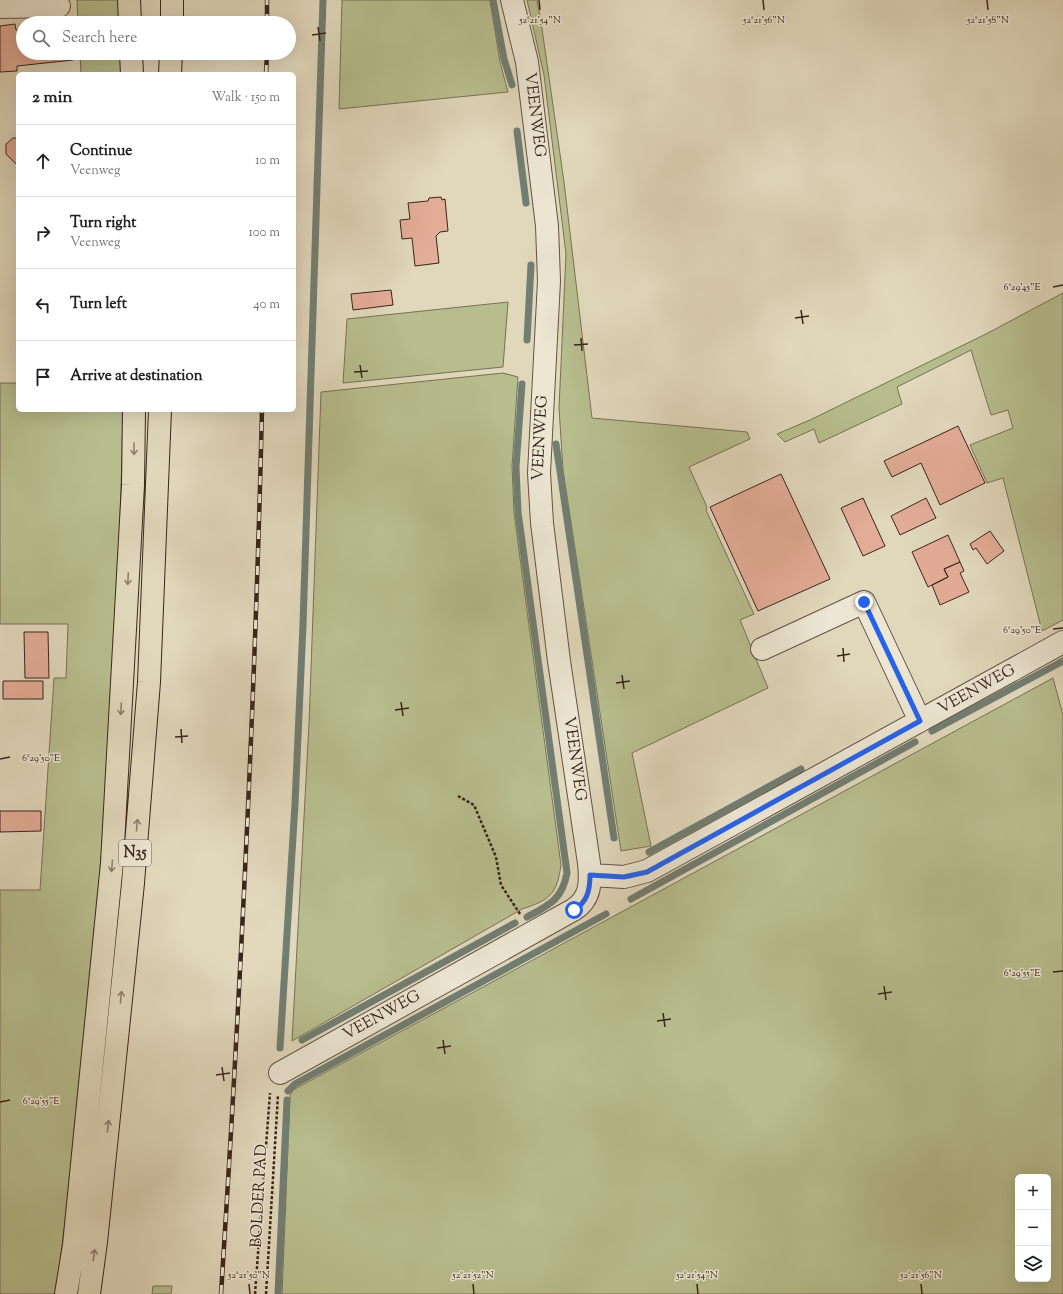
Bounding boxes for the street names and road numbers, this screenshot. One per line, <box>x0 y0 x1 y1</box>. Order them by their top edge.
street label: VEENWEG <box>517 71 551 159</box>
street label: VEENWEG <box>527 395 555 481</box>
street label: VEENWEG <box>934 659 1020 721</box>
street label: VEENWEG <box>557 715 591 803</box>
road number: N35 <box>119 840 151 866</box>
street label: VEENWEG <box>339 985 425 1047</box>
street label: BOLDER PAD <box>246 1144 274 1248</box>

